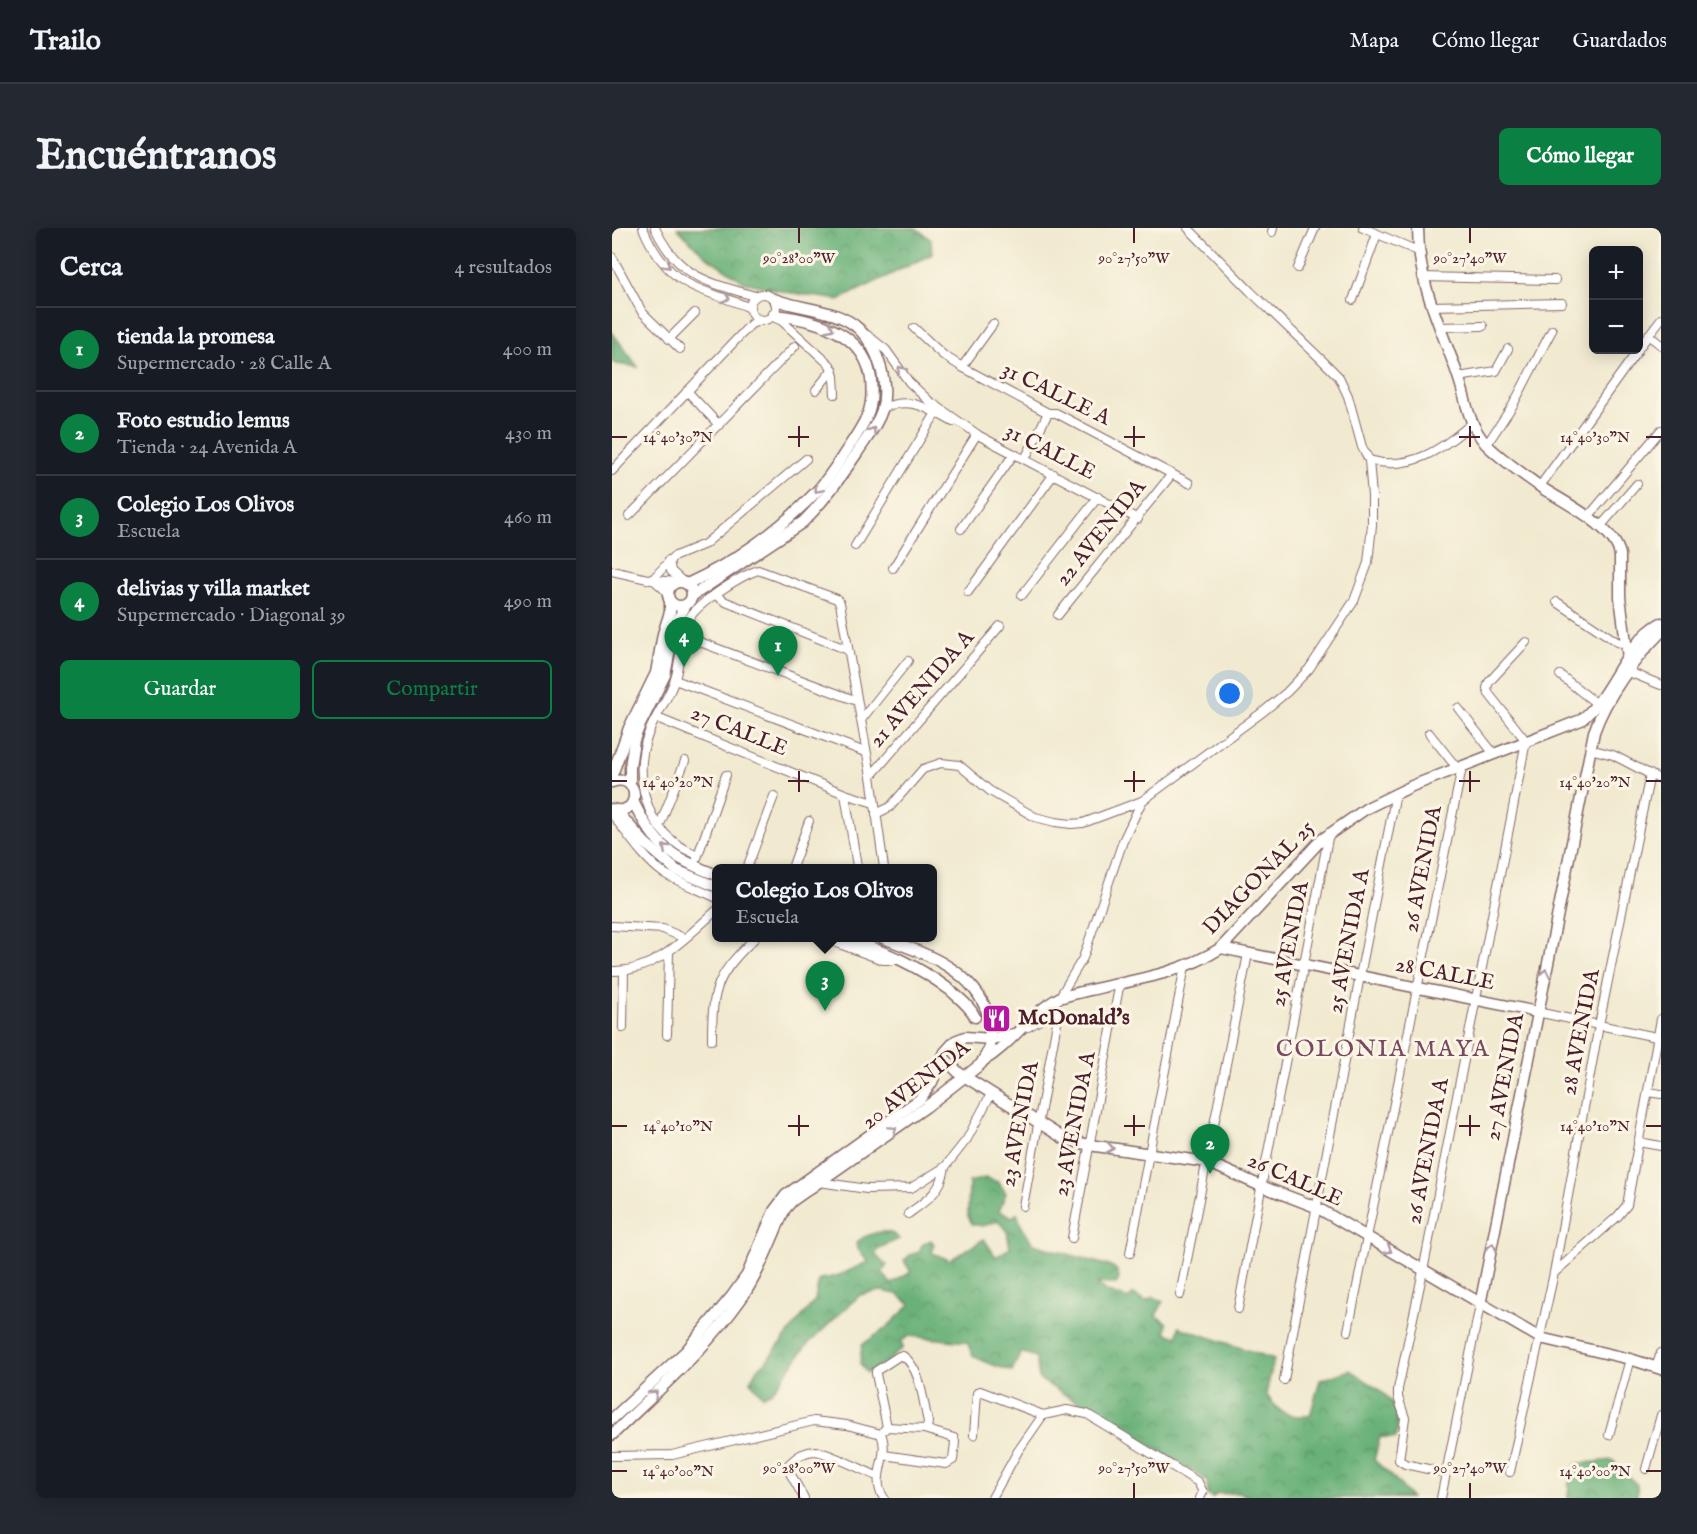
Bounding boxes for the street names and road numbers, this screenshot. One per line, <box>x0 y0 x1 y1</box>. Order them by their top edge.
street label: 31 CALLE A <box>997 356 1116 433</box>
street label: 31 CALLE <box>1000 417 1100 487</box>
street label: 22 AVENIDA <box>1049 473 1153 592</box>
street label: 21 AVENIDA A <box>863 623 982 754</box>
street label: 27 CALLE <box>686 699 792 763</box>
street label: 26 AVENIDA <box>1397 802 1449 935</box>
street label: DIAGONAL 25 <box>1197 815 1321 941</box>
street label: 25 AVENIDA A <box>1321 865 1377 1016</box>
street label: 25 AVENIDA <box>1264 878 1316 1009</box>
street label: 28 CALLE <box>1393 951 1497 997</box>
street label: 28 AVENIDA <box>1555 965 1607 1097</box>
street label: 27 AVENIDA <box>1479 1010 1531 1143</box>
street label: 20 AVENIDA <box>856 1033 977 1136</box>
street label: 23 AVENIDA A <box>1047 1048 1103 1199</box>
street label: 23 AVENIDA <box>994 1058 1046 1189</box>
street label: 26 AVENIDA A <box>1400 1074 1456 1226</box>
street label: 26 CALLE <box>1243 1147 1347 1213</box>

